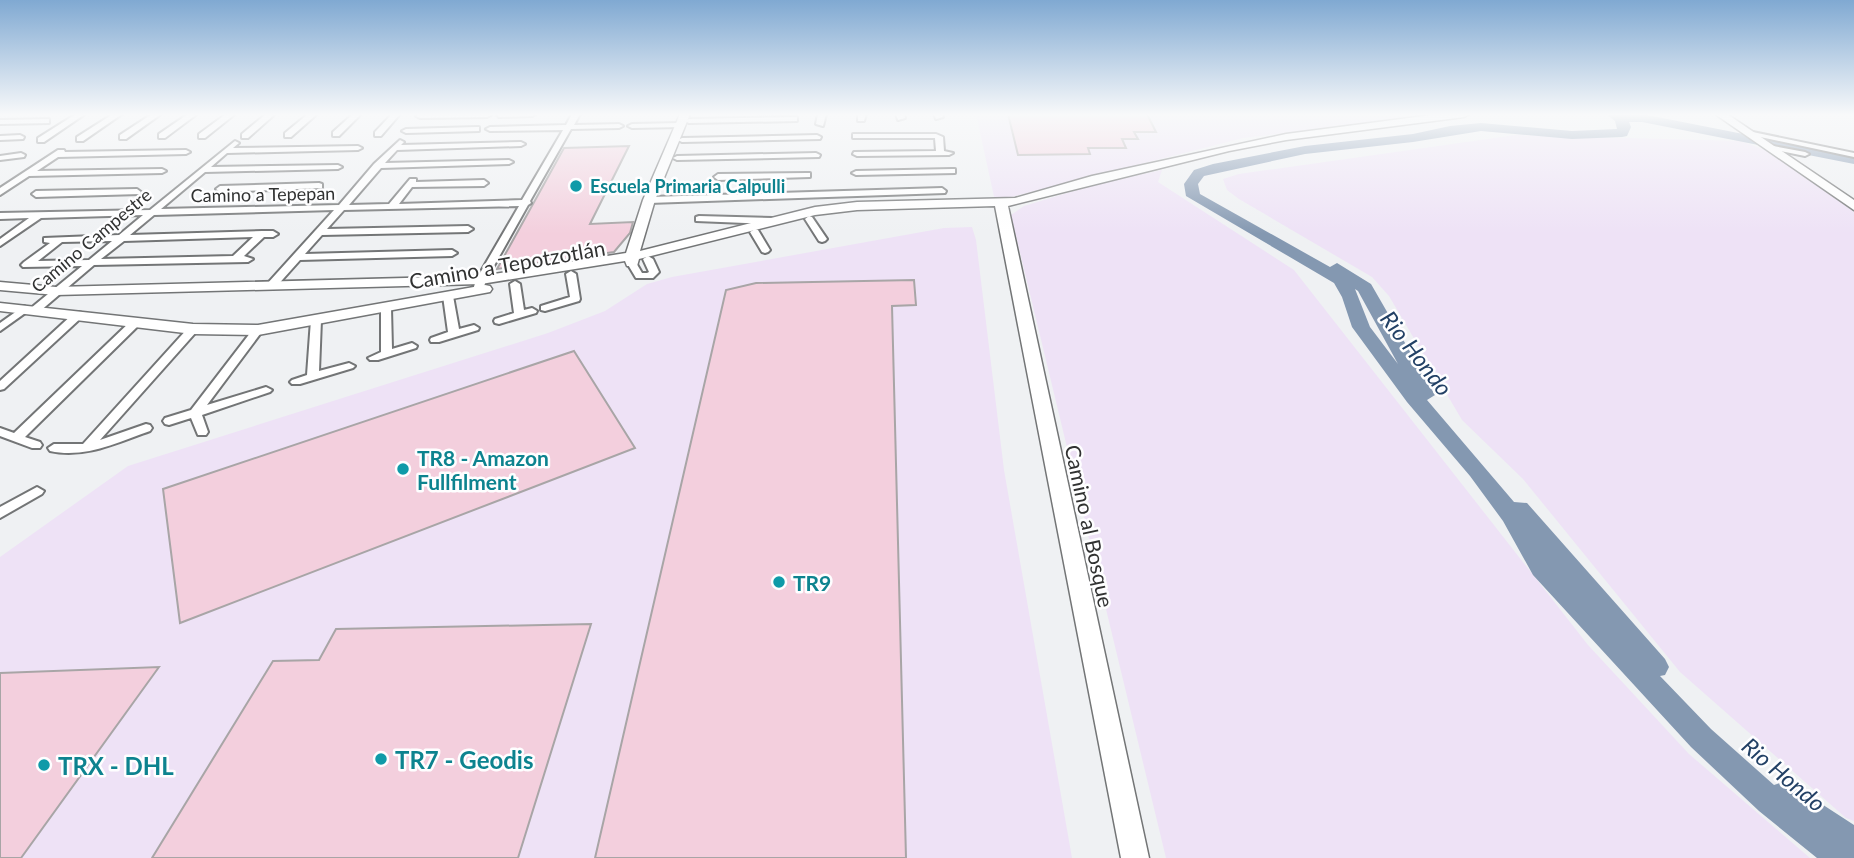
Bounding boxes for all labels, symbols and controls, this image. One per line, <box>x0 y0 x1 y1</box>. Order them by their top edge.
place label: Escuela Primaria Calpulli <box>590 175 785 197</box>
marker: Escuela Primaria Calpulli <box>568 178 584 194</box>
street label: Camino a Tepepan <box>191 182 335 206</box>
street label: Camino Campestre <box>26 183 156 297</box>
street label: Camino a Tepotzotlán <box>407 234 607 294</box>
water label: Rio Hondo <box>1375 305 1459 401</box>
street label: Camino al Bosque <box>1061 442 1119 610</box>
place label: TR8 - Amazon Fullfilment <box>417 445 549 494</box>
marker: TR8 - Amazon Fullfilment <box>395 461 411 477</box>
place label: TR9 <box>793 570 831 595</box>
marker: TR9 <box>771 574 787 590</box>
water label: Rio Hondo <box>1737 731 1831 817</box>
place label: TR7 - Geodis <box>395 745 534 774</box>
place label: TRX - DHL <box>58 751 174 780</box>
marker: TR7 - Geodis <box>373 751 389 767</box>
marker: TRX - DHL <box>36 757 52 773</box>

